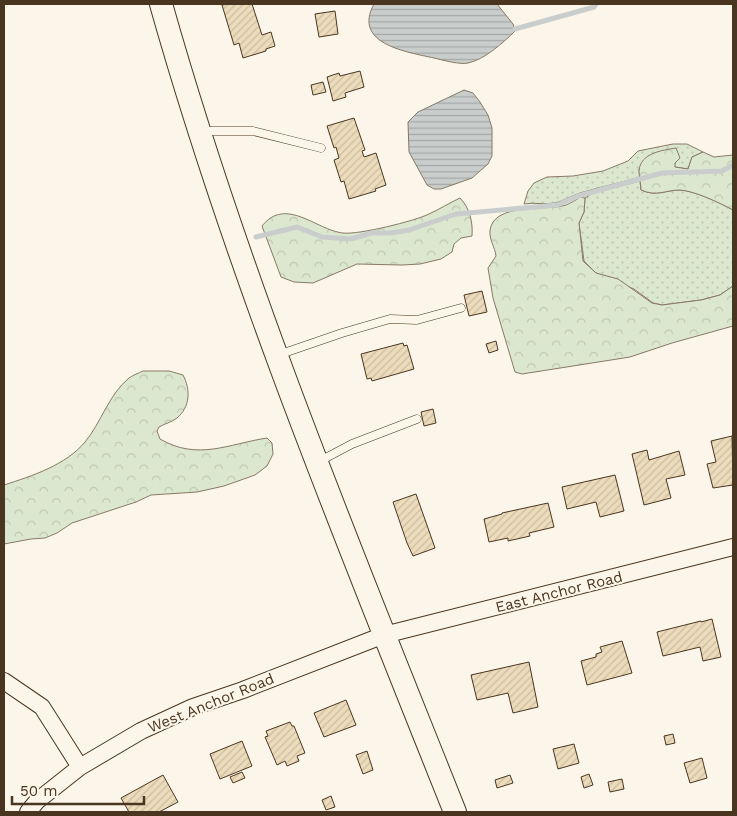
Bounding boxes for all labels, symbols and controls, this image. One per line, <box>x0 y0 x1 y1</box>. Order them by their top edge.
street label: East Anchor Road <box>494 568 624 616</box>
street label: West Anchor Road <box>145 669 277 737</box>
scale bar <box>12 774 145 806</box>
text: 50 m <box>20 782 57 800</box>

